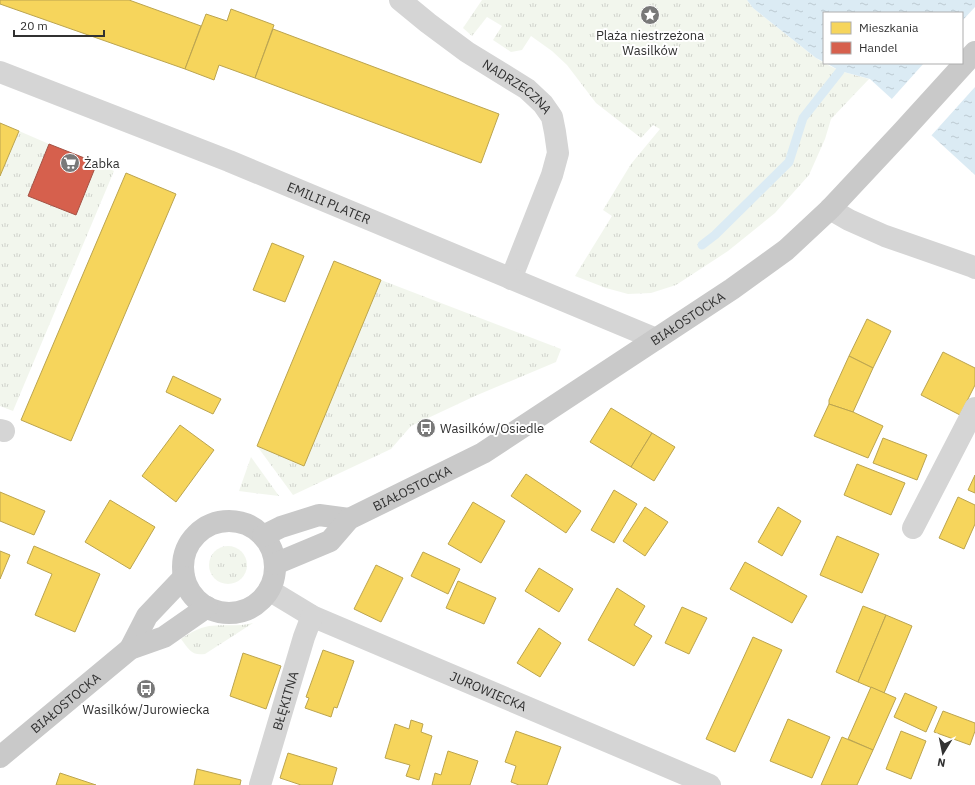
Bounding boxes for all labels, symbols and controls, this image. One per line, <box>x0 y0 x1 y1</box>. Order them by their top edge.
place icon: Plaża niestrzeżona Wasilków <box>639 4 661 26</box>
scale bar <box>14 12 104 38</box>
legend <box>823 12 963 64</box>
text: 20 m <box>20 18 48 33</box>
text: Mieszkania <box>859 20 919 35</box>
place label: Plaża niestrzeżona Wasilków <box>596 27 704 59</box>
text: Handel <box>859 40 898 55</box>
street label: NADRZECZNA <box>479 56 556 118</box>
supermarket icon: Żabka <box>59 152 81 174</box>
place label: Żabka <box>84 155 120 172</box>
street label: EMILII PLATER <box>284 178 373 228</box>
street label: BIAŁOSTOCKA <box>647 288 729 349</box>
bus stop icon: Wasilków/Osiedle <box>415 417 437 439</box>
place label: Wasilków/Osiedle <box>440 420 544 437</box>
street label: BIAŁOSTOCKA <box>370 461 455 515</box>
street label: BŁĘKITNA <box>269 668 303 732</box>
street label: JUROWIECKA <box>447 668 530 716</box>
street label: BIAŁOSTOCKA <box>27 669 105 737</box>
bus stop icon: Wasilków/Jurowiecka <box>135 678 157 700</box>
place label: Wasilków/Jurowiecka <box>83 701 209 718</box>
north arrow <box>923 733 963 773</box>
text: N <box>936 755 946 770</box>

